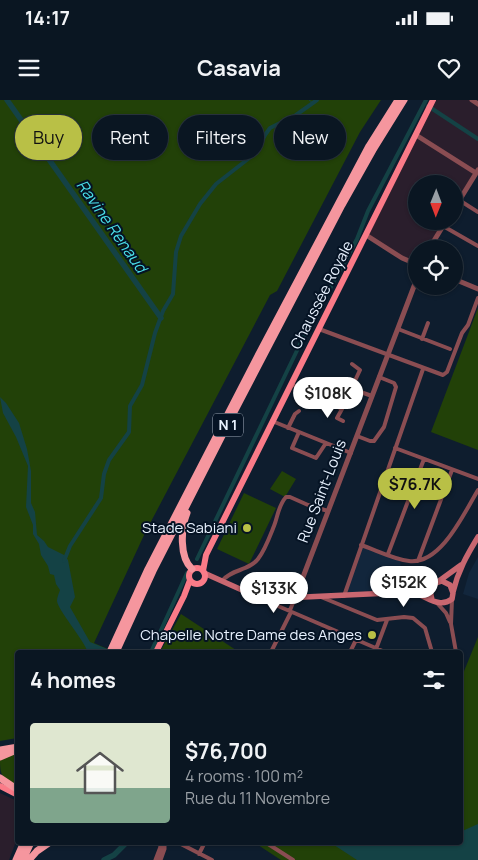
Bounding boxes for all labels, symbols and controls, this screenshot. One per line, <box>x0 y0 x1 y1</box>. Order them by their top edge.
text: 14:17 <box>25 5 70 31</box>
text: Casavia <box>197 53 281 83</box>
icon: menu <box>15 54 43 82</box>
icon: heart <box>435 54 463 82</box>
chip: Buy <box>15 115 82 160</box>
chip: Rent <box>92 115 168 160</box>
chip: Filters <box>178 115 264 160</box>
chip: New <box>274 115 346 160</box>
water label: Ravine Renaud <box>72 175 154 279</box>
north arrow <box>408 175 462 230</box>
map controls <box>408 175 463 295</box>
street label: Chaussée Royale <box>285 237 358 353</box>
button: locate <box>408 240 463 295</box>
pin: $108K <box>293 376 363 419</box>
text: $108K <box>304 382 352 404</box>
road number: N 1 <box>213 414 243 436</box>
street label: Rue Saint-Louis <box>292 436 351 546</box>
pin: $76.7K <box>374 468 456 510</box>
text: $76.7K <box>389 473 441 495</box>
place label: Stade Sabiani <box>142 517 237 538</box>
marker: Stade Sabiani <box>241 522 253 534</box>
pin: $152K <box>369 566 439 608</box>
text: $152K <box>381 571 427 593</box>
pin: $133K <box>239 572 309 614</box>
text: $133K <box>251 577 297 599</box>
place label: Chapelle Notre Dame des Anges <box>140 624 362 645</box>
marker: Chapelle Notre Dame des Anges <box>366 629 378 641</box>
text: 4 homes <box>30 666 116 694</box>
icon: filters <box>420 666 448 694</box>
text: $76,700 <box>185 737 268 765</box>
icon: home <box>70 743 130 803</box>
text: 4 rooms · 100 m² <box>185 765 303 787</box>
text: Rue du 11 Novembre <box>185 787 330 809</box>

